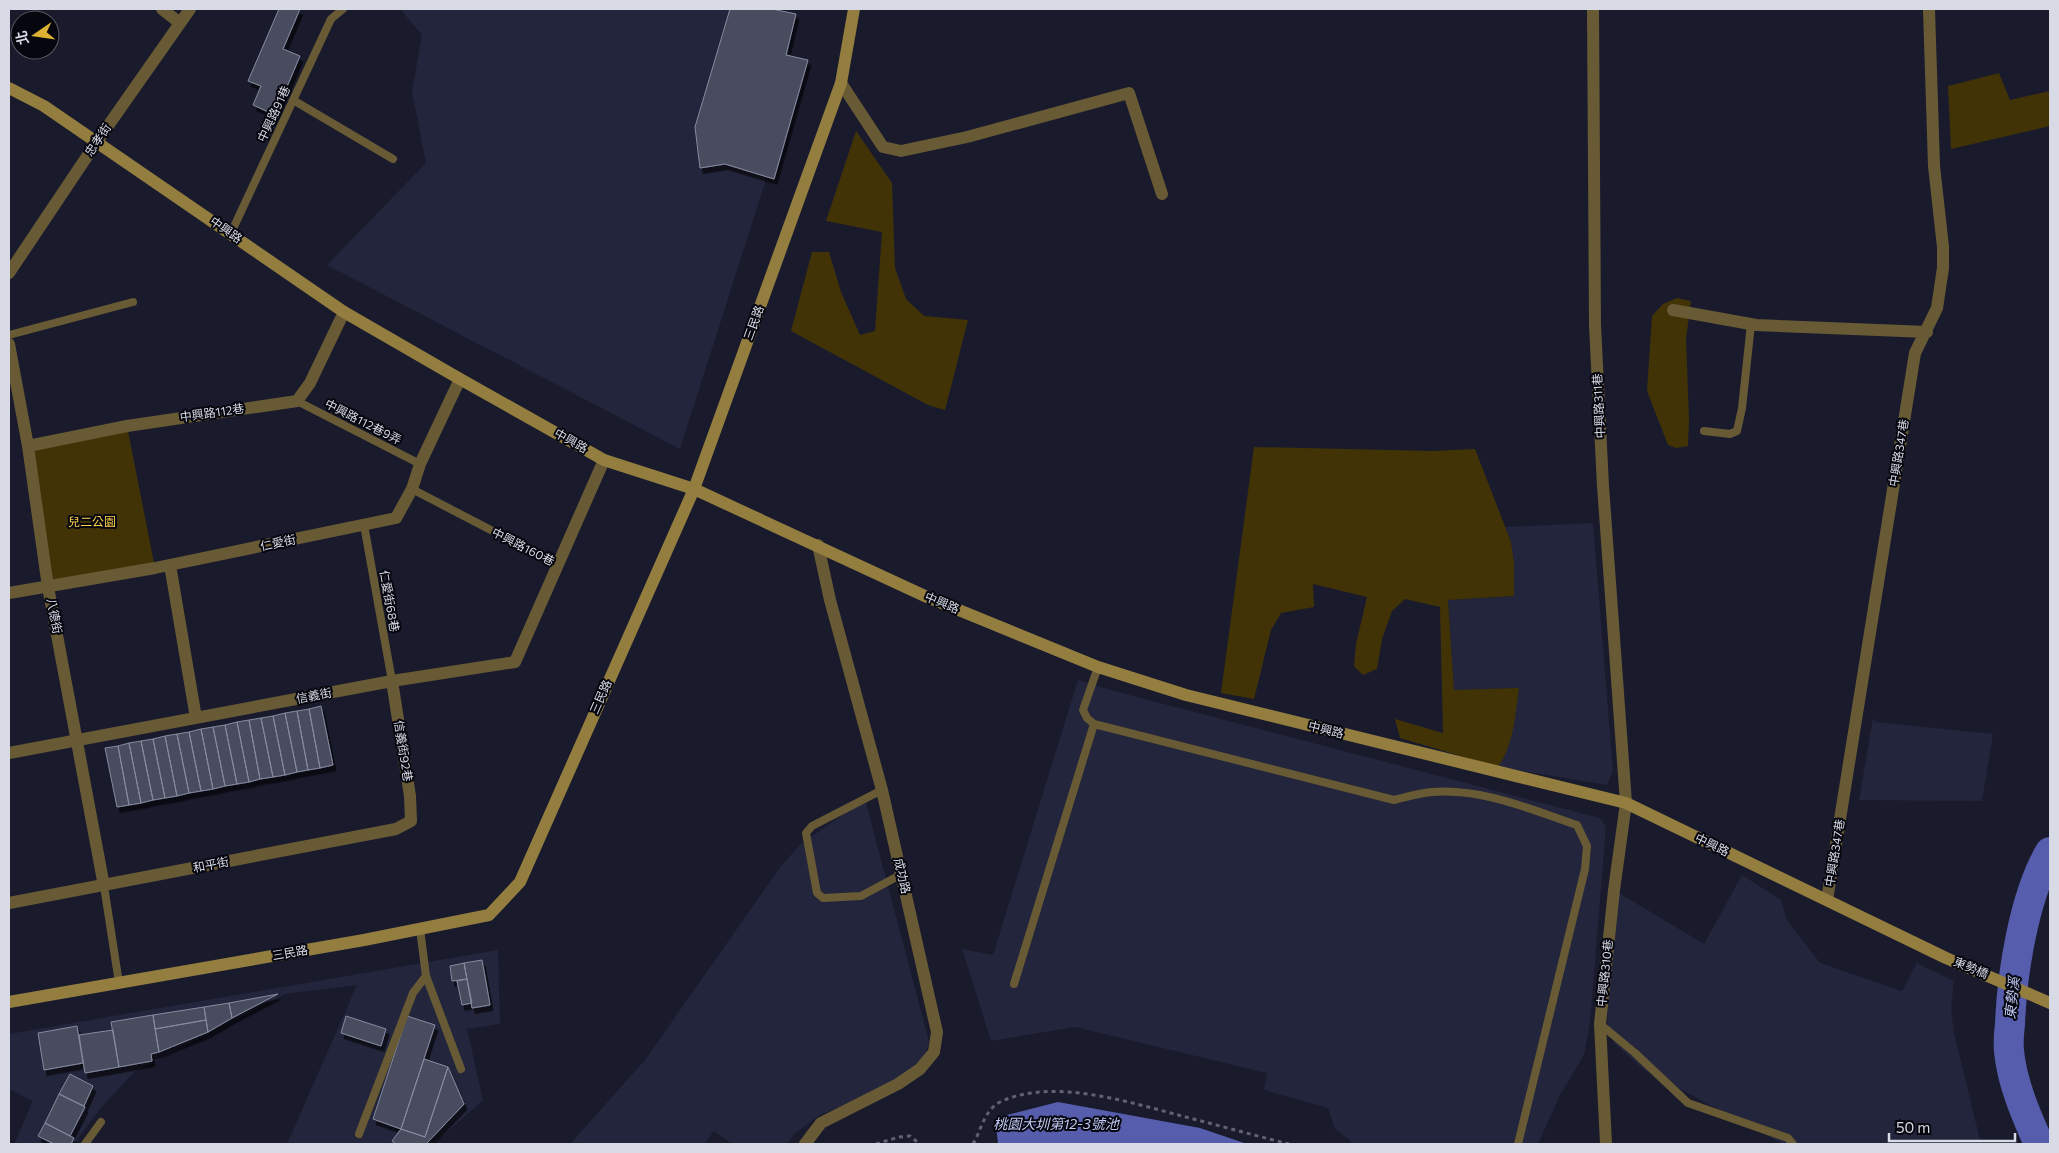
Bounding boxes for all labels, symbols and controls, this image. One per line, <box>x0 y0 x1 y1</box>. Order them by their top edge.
north arrow <box>10 10 60 60</box>
text: 北 <box>12 29 32 47</box>
street label: 中興路91巷 <box>254 83 292 144</box>
street label: 忠孝街 <box>81 121 113 158</box>
street label: 中興路 <box>208 213 245 245</box>
street label: 三民路 <box>740 303 766 342</box>
street label: 中興路311巷 <box>1589 373 1607 439</box>
street label: 中興路112巷9弄 <box>323 396 404 446</box>
street label: 中興路112巷 <box>179 401 245 423</box>
street label: 中興路347巷 <box>1886 418 1910 488</box>
street label: 中興路 <box>552 425 591 455</box>
park label: 兒二公園 <box>68 514 116 528</box>
street label: 中興路160巷 <box>490 524 557 568</box>
street label: 仁愛街 <box>259 531 297 553</box>
street label: 仁愛街68巷 <box>378 569 402 633</box>
street label: 中興路 <box>923 589 962 616</box>
street label: 八德街 <box>45 597 65 635</box>
street label: 三民路 <box>586 677 614 716</box>
street label: 信義街 <box>295 685 333 705</box>
street label: 中興路 <box>1307 718 1345 740</box>
street label: 信義街92巷 <box>392 719 416 783</box>
street label: 中興路347巷 <box>1822 818 1846 888</box>
street label: 中興路 <box>1693 830 1732 858</box>
street label: 和平街 <box>192 854 230 874</box>
street label: 成功路 <box>892 857 914 895</box>
street label: 中興路310巷 <box>1593 938 1615 1007</box>
street label: 三民路 <box>271 942 309 962</box>
street label: 東勢橋 <box>1952 954 1991 981</box>
water label: 東勢溪 <box>2001 974 2022 1020</box>
scale bar <box>1889 1110 2015 1142</box>
water label: 桃園大圳第12-3號池 <box>993 1115 1121 1132</box>
text: 50 m <box>1896 1118 1930 1136</box>

